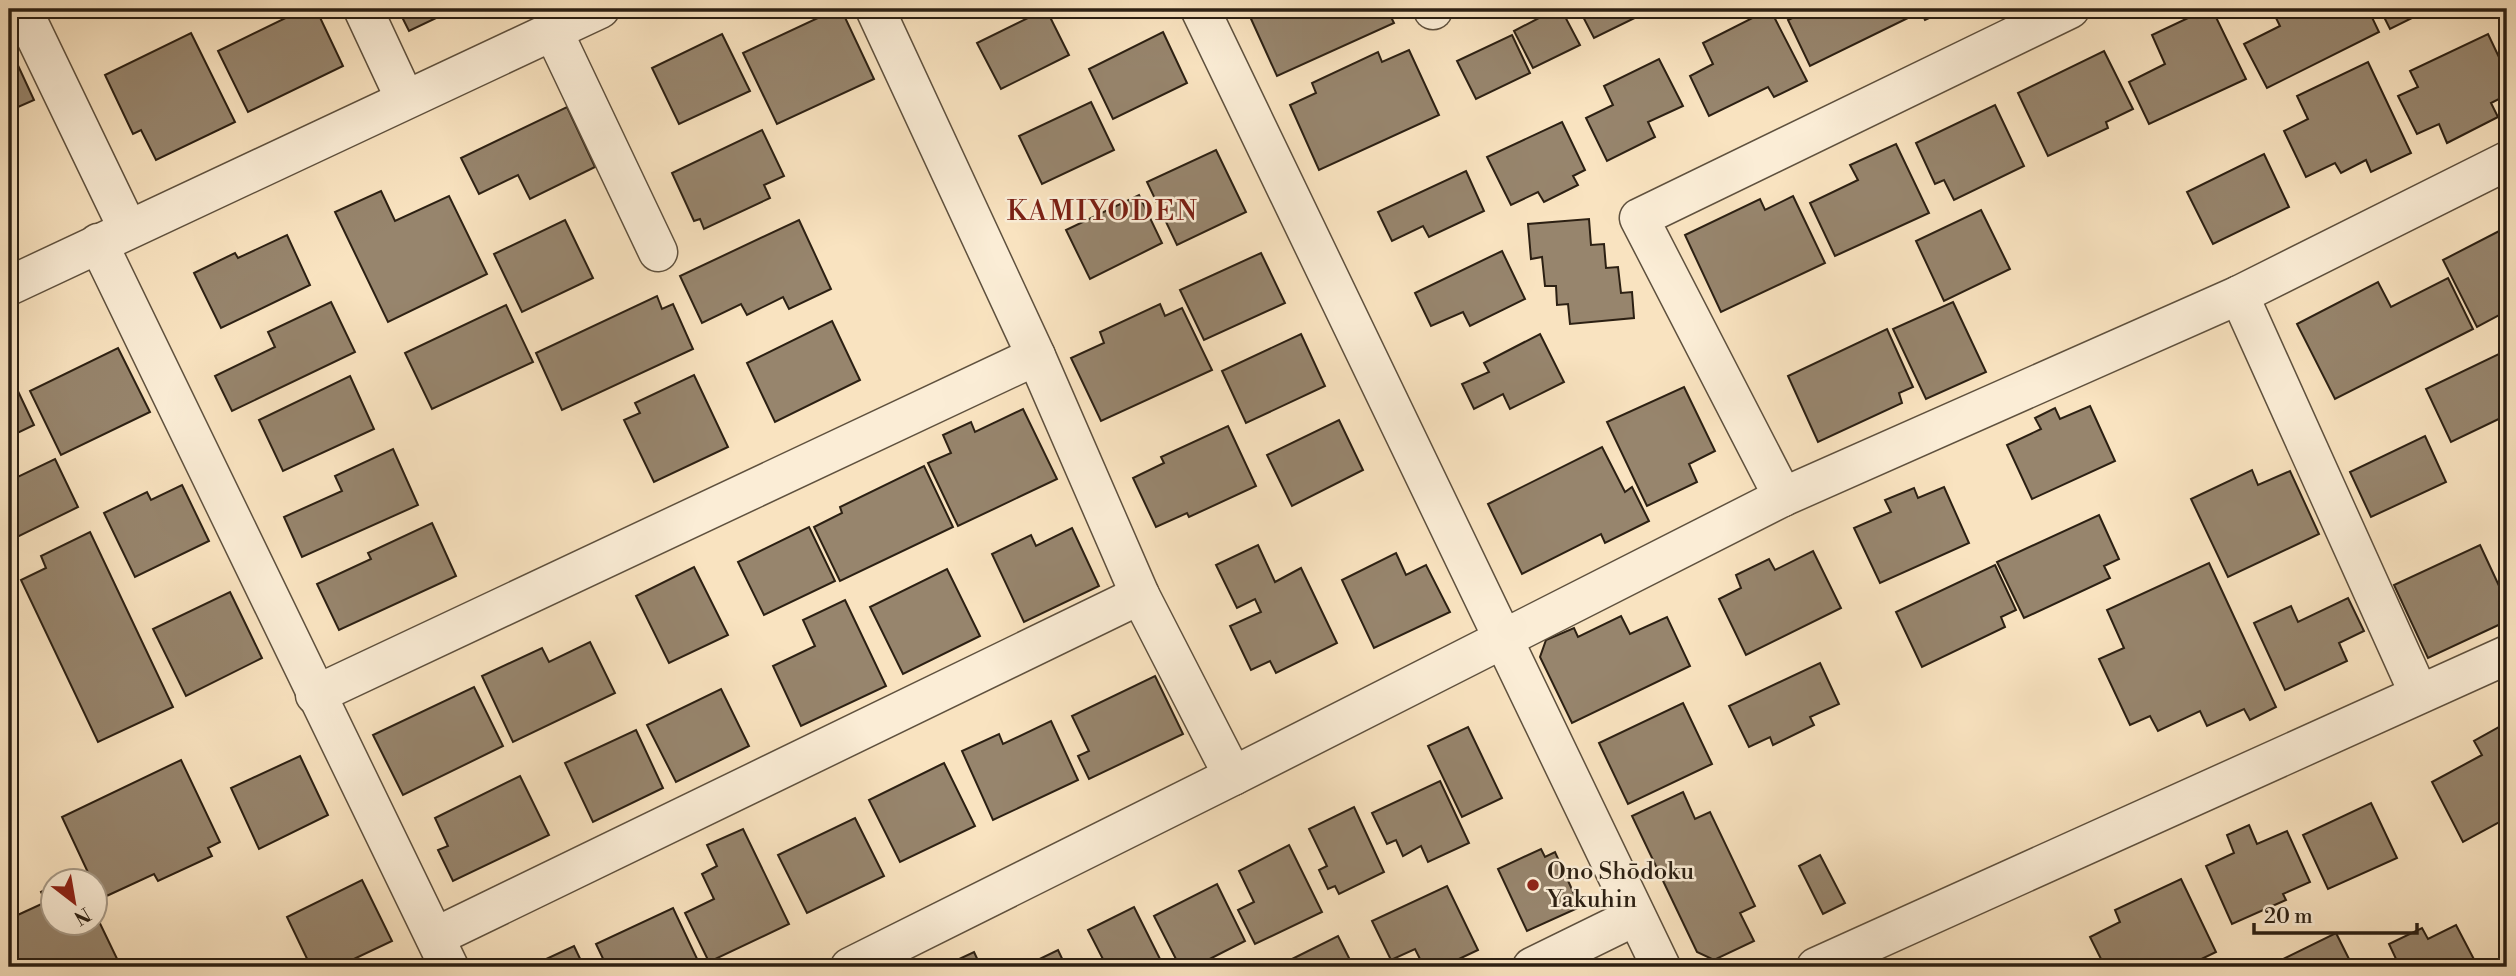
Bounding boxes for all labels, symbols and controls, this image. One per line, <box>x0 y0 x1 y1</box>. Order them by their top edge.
district label: KAMIYODEN <box>1007 194 1199 229</box>
place label: Ono Shōdoku Yakuhin <box>1545 857 1694 915</box>
north arrow <box>38 867 108 937</box>
marker: Ono Shōdoku Yakuhin <box>1525 877 1541 893</box>
scale bar <box>2254 892 2416 936</box>
text: N <box>70 902 95 930</box>
text: 20 m <box>2264 904 2313 930</box>

